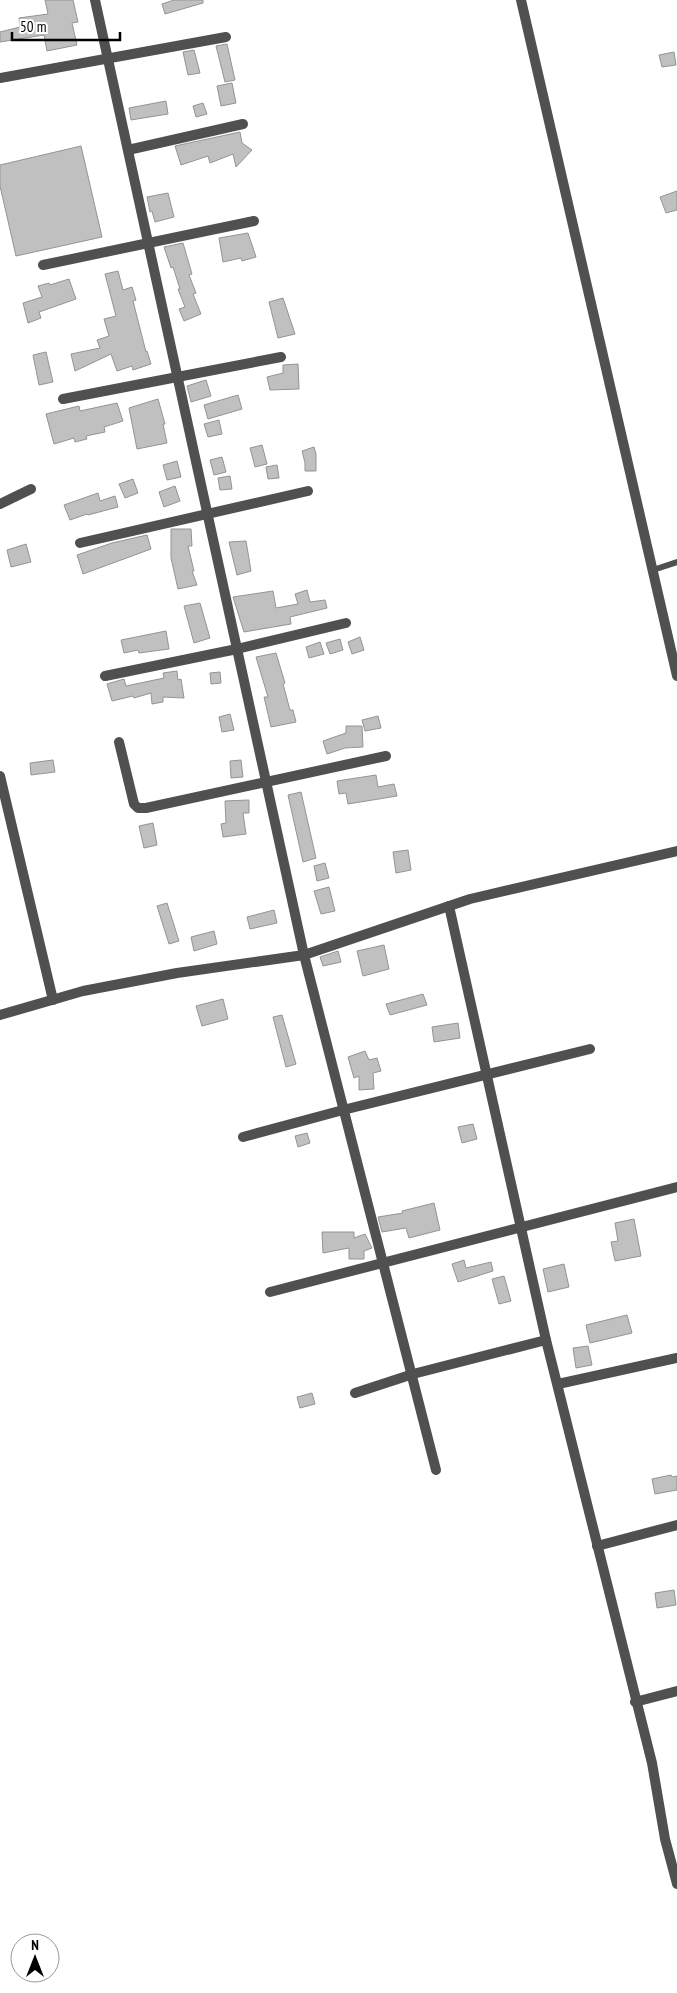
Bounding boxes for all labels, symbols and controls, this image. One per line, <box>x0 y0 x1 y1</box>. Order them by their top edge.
scale bar <box>12 10 120 42</box>
text: 50 m <box>20 17 46 36</box>
north arrow <box>10 1933 60 1983</box>
text: N <box>31 1936 39 1954</box>

